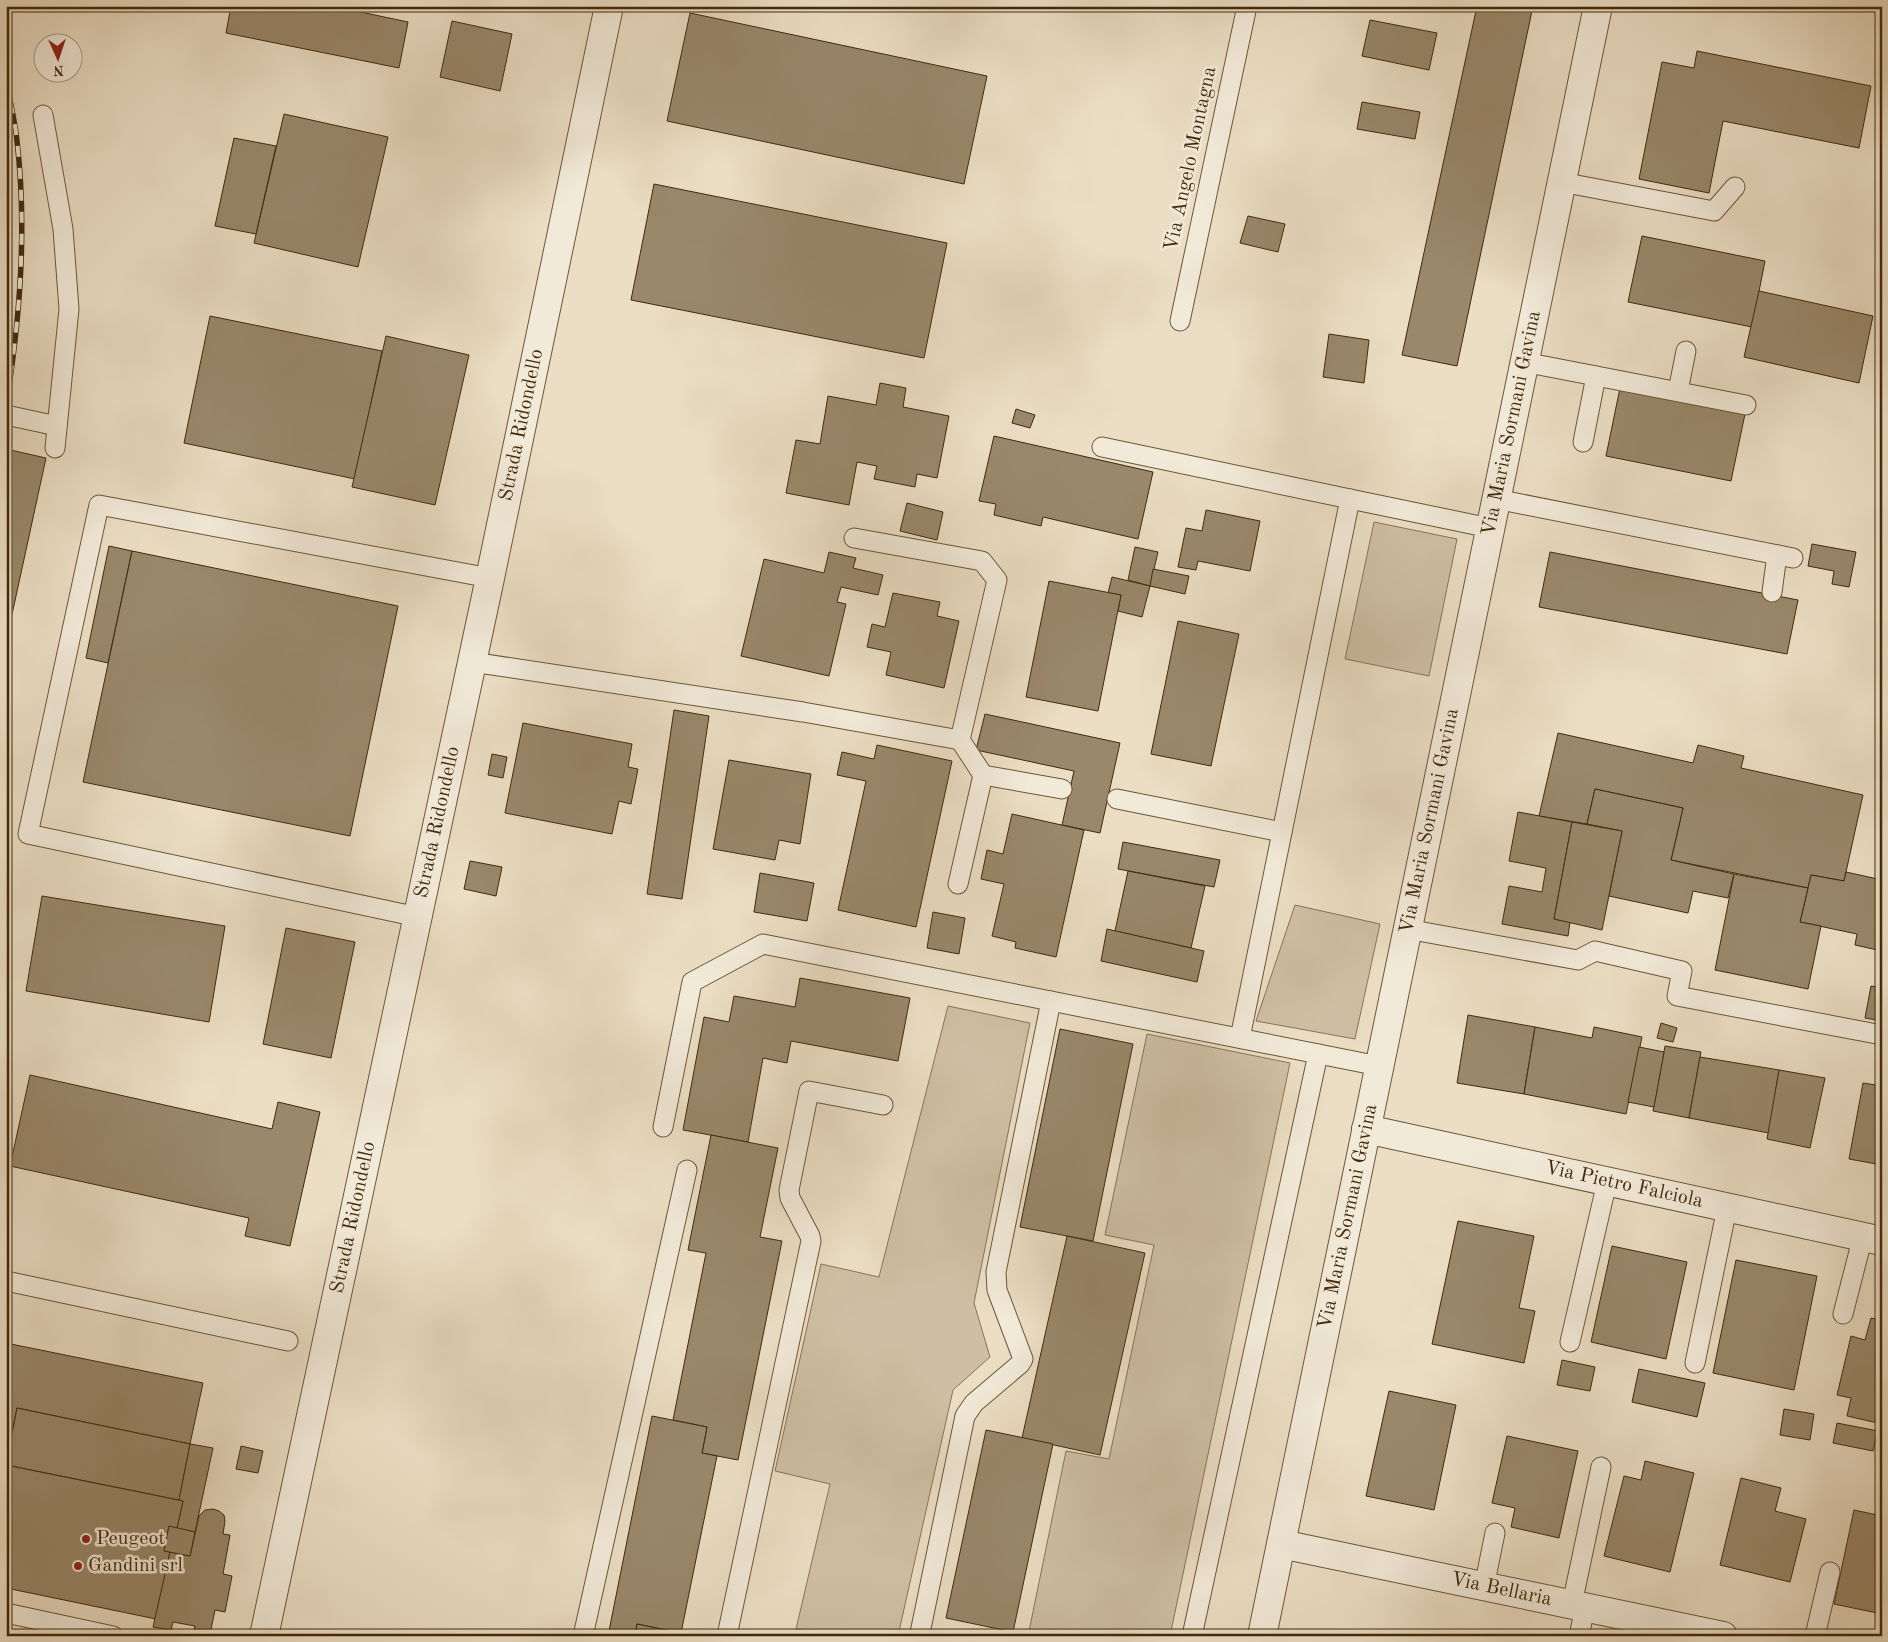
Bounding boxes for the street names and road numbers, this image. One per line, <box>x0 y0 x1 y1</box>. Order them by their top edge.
street label: Via Angelo Montagna <box>1162 65 1220 253</box>
street label: Via Maria Sormani Gavina <box>1479 309 1545 538</box>
street label: Strada Ridondello <box>496 347 547 503</box>
street label: Via Maria Sormani Gavina <box>1397 706 1463 936</box>
street label: Strada Ridondello <box>412 745 464 900</box>
street label: Via Maria Sormani Gavina <box>1315 1102 1381 1331</box>
street label: Strada Ridondello <box>327 1140 379 1295</box>
street label: Via Pietro Falciola <box>1543 1158 1705 1212</box>
street label: Via Bellaria <box>1449 1570 1554 1610</box>

